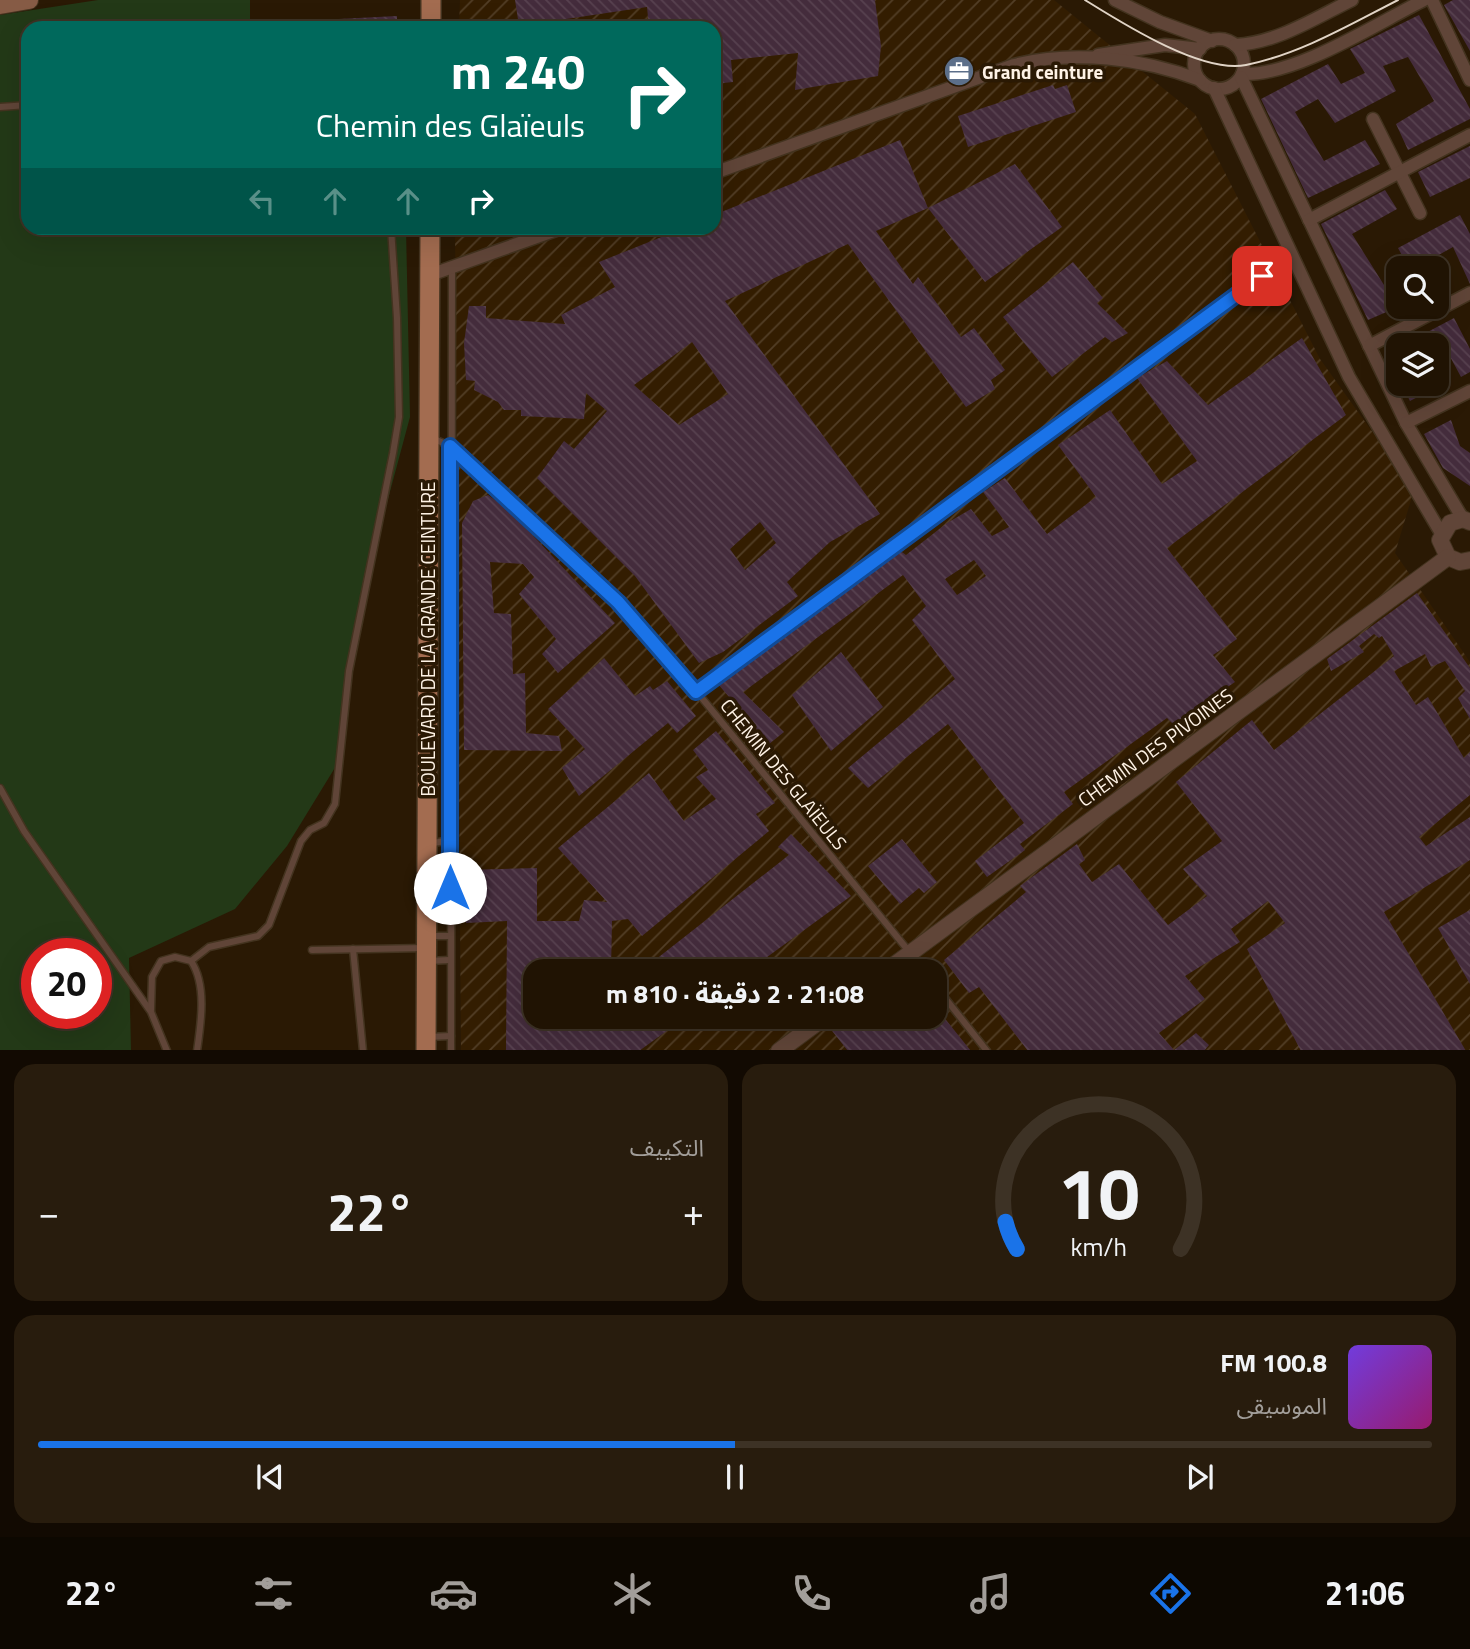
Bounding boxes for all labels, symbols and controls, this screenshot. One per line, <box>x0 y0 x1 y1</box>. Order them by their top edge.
text: 240 m <box>451 33 585 108</box>
icon: right <box>609 49 700 140</box>
office icon: Grand ceinture <box>942 54 976 88</box>
place label: Grand ceinture <box>982 57 1103 86</box>
text: Chemin des Glaïeuls <box>316 101 585 149</box>
icon: left <box>243 182 281 220</box>
icon: ahead <box>316 182 354 220</box>
icon: ahead <box>389 182 427 220</box>
icon: right <box>462 182 500 220</box>
pin <box>1232 246 1292 306</box>
map controls <box>1386 256 1449 396</box>
button: search <box>1386 256 1449 319</box>
icon: arrive <box>1243 257 1281 295</box>
button: layers <box>1386 333 1449 396</box>
street label: BOULEVARD DE LA GRANDE CEINTURE <box>413 482 442 796</box>
street label: CHEMIN DES PIVOINES <box>1071 681 1239 813</box>
street label: CHEMIN DES GLAÏEULS <box>714 692 854 856</box>
position arrow <box>413 851 487 925</box>
speed limit sign: 20 <box>21 938 112 1029</box>
text: 21:08 · 2 دقيقة · 810 m <box>606 974 864 1013</box>
text: التكييف <box>630 1130 704 1165</box>
text: 10 <box>1058 1137 1140 1247</box>
text: 22° <box>327 1172 415 1251</box>
text: − <box>38 1183 59 1241</box>
text: + <box>683 1183 704 1241</box>
text: km/h <box>1071 1227 1127 1265</box>
text: 100.8 FM <box>1220 1343 1327 1382</box>
text: الموسيقى <box>1236 1388 1327 1423</box>
icon: previous <box>251 1458 289 1496</box>
icon: pause <box>716 1458 754 1496</box>
icon: next <box>1181 1458 1219 1496</box>
text: 22° <box>65 1569 119 1617</box>
icon: filters <box>249 1569 298 1618</box>
icon: car <box>429 1569 478 1618</box>
icon: climate <box>608 1569 657 1618</box>
icon: phone <box>787 1569 836 1618</box>
icon: music <box>966 1569 1015 1618</box>
icon: directions <box>1146 1569 1195 1618</box>
text: 21:06 <box>1325 1569 1405 1617</box>

